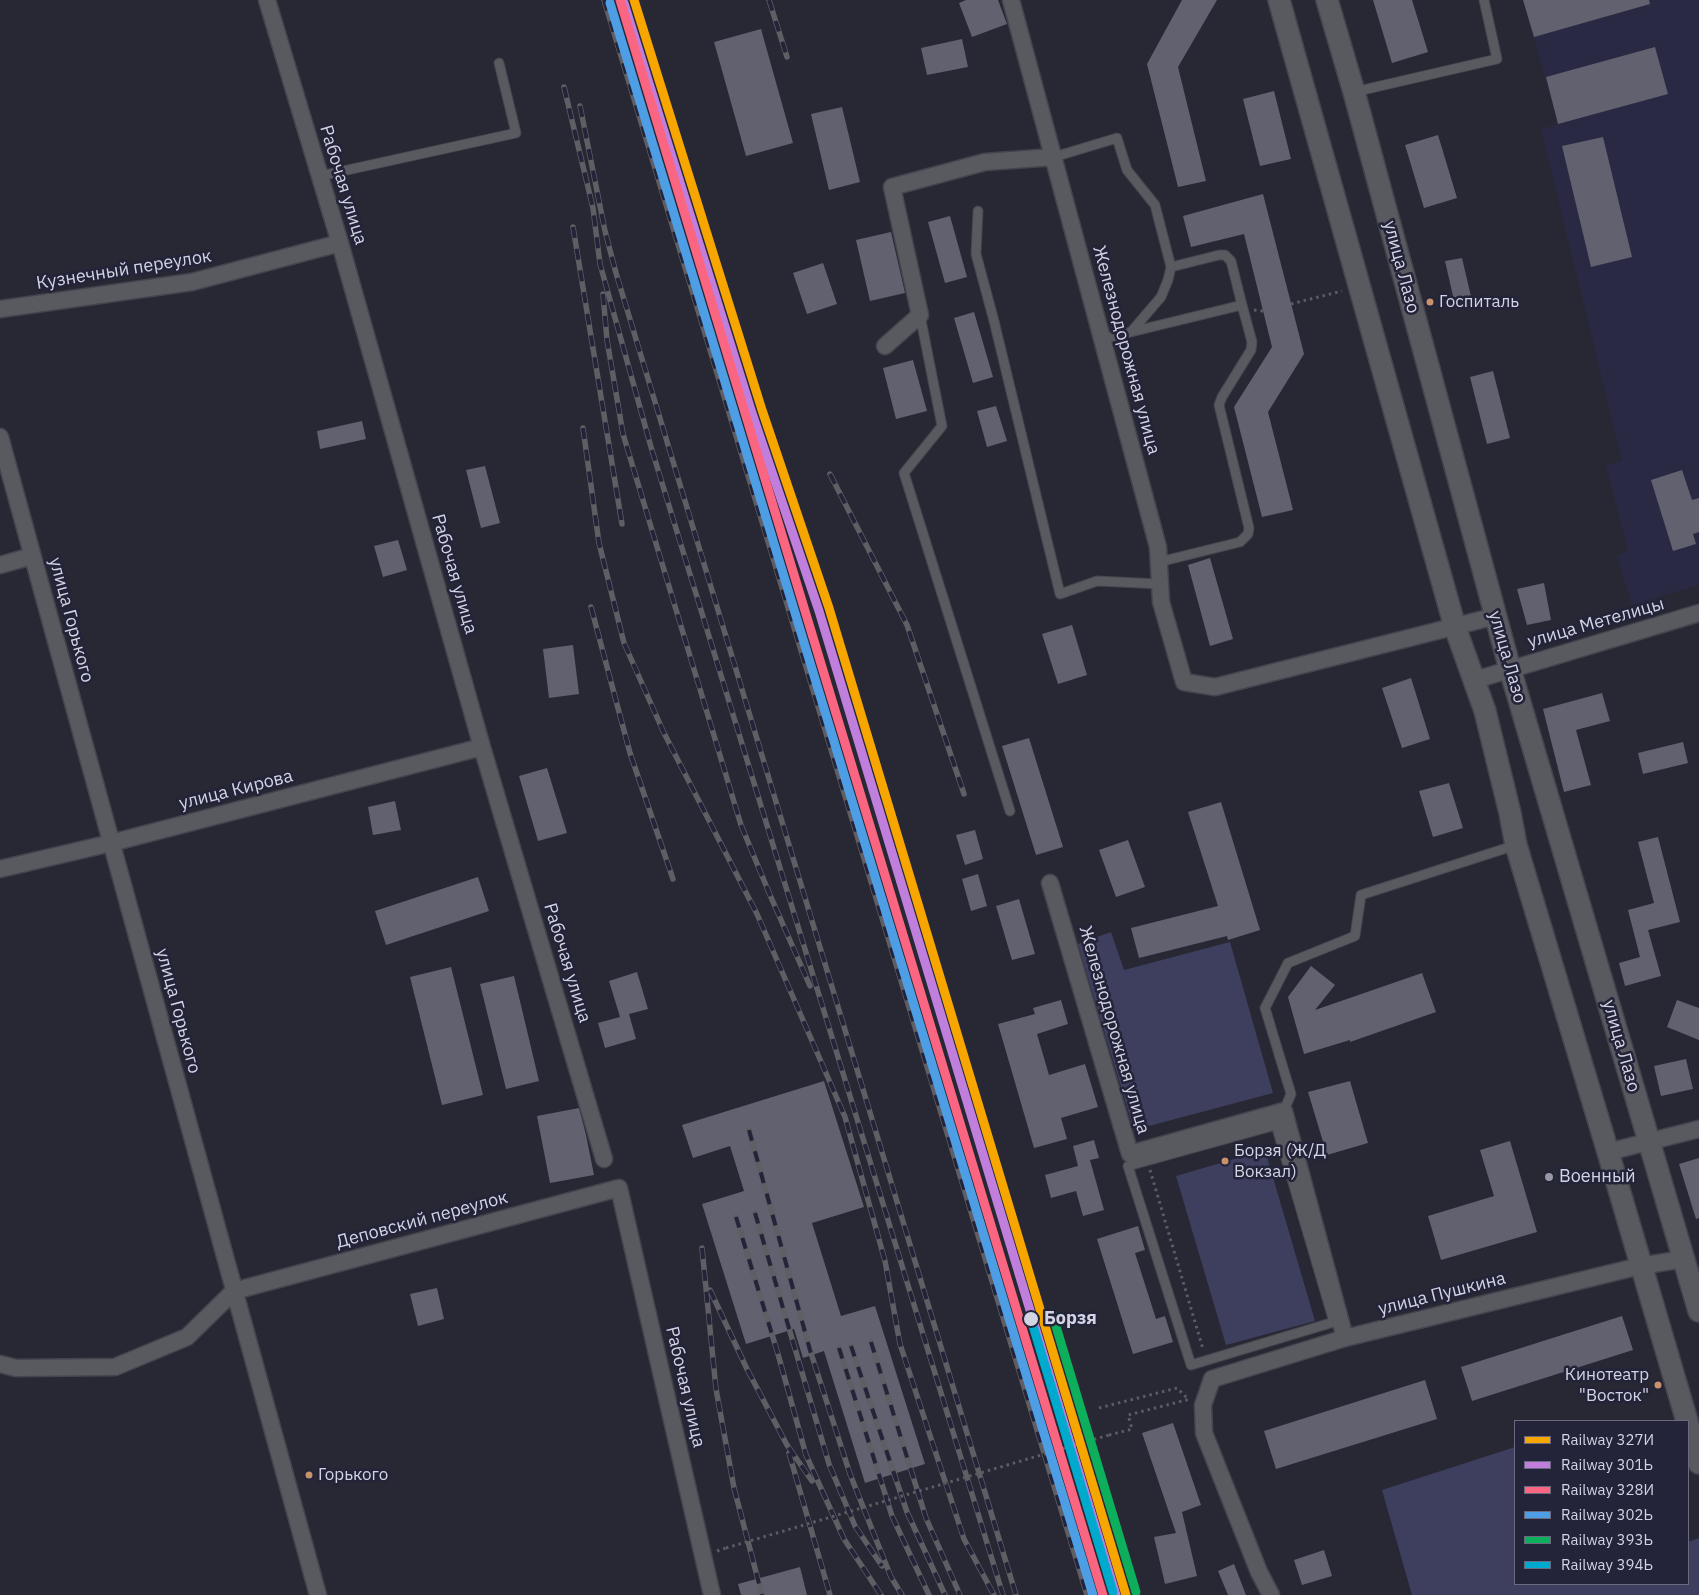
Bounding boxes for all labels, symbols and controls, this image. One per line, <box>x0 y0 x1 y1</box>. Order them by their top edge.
street label: Рабочая улица <box>315 123 371 247</box>
street label: улица Лазо <box>1378 218 1424 316</box>
street label: Железнодорожная улица <box>1088 243 1164 457</box>
street label: Кузнечный переулок <box>35 245 213 295</box>
place label: Госпиталь <box>1439 292 1519 312</box>
marker: Госпиталь <box>1425 297 1435 307</box>
street label: Рабочая улица <box>427 512 481 636</box>
street label: улица Горького <box>44 555 98 685</box>
street label: улица Метелицы <box>1525 593 1667 653</box>
street label: улица Лазо <box>1484 608 1530 706</box>
street label: улица Кирова <box>177 765 295 815</box>
street label: Рабочая улица <box>539 901 595 1025</box>
street label: Железнодорожная улица <box>1074 923 1154 1137</box>
street label: улица Горького <box>151 946 205 1076</box>
street label: улица Лазо <box>1598 997 1644 1095</box>
place label: Борзя (Ж/Д Вокзал) <box>1234 1141 1326 1181</box>
marker: Борзя (Ж/Д Вокзал) <box>1220 1156 1230 1166</box>
place label: Военный <box>1559 1166 1635 1188</box>
marker: Военный <box>1543 1171 1555 1183</box>
street label: Деповский переулок <box>334 1187 510 1253</box>
street label: улица Пушкина <box>1376 1268 1508 1320</box>
place label: Борзя <box>1044 1308 1097 1330</box>
marker: Борзя <box>1022 1310 1040 1328</box>
street label: Рабочая улица <box>661 1324 709 1450</box>
place label: Кинотеатр "Восток" <box>1565 1365 1649 1405</box>
marker: Кинотеатр "Восток" <box>1653 1380 1663 1390</box>
legend <box>1514 1420 1689 1585</box>
text: Railway 327И <box>1561 1430 1654 1449</box>
text: Railway 301Ь <box>1561 1455 1653 1474</box>
place label: Горького <box>318 1465 388 1485</box>
marker: Горького <box>304 1470 314 1480</box>
text: Railway 328И <box>1561 1480 1654 1499</box>
text: Railway 302Ь <box>1561 1505 1653 1524</box>
text: Railway 393Ь <box>1561 1530 1653 1549</box>
text: Railway 394Ь <box>1561 1555 1653 1574</box>

